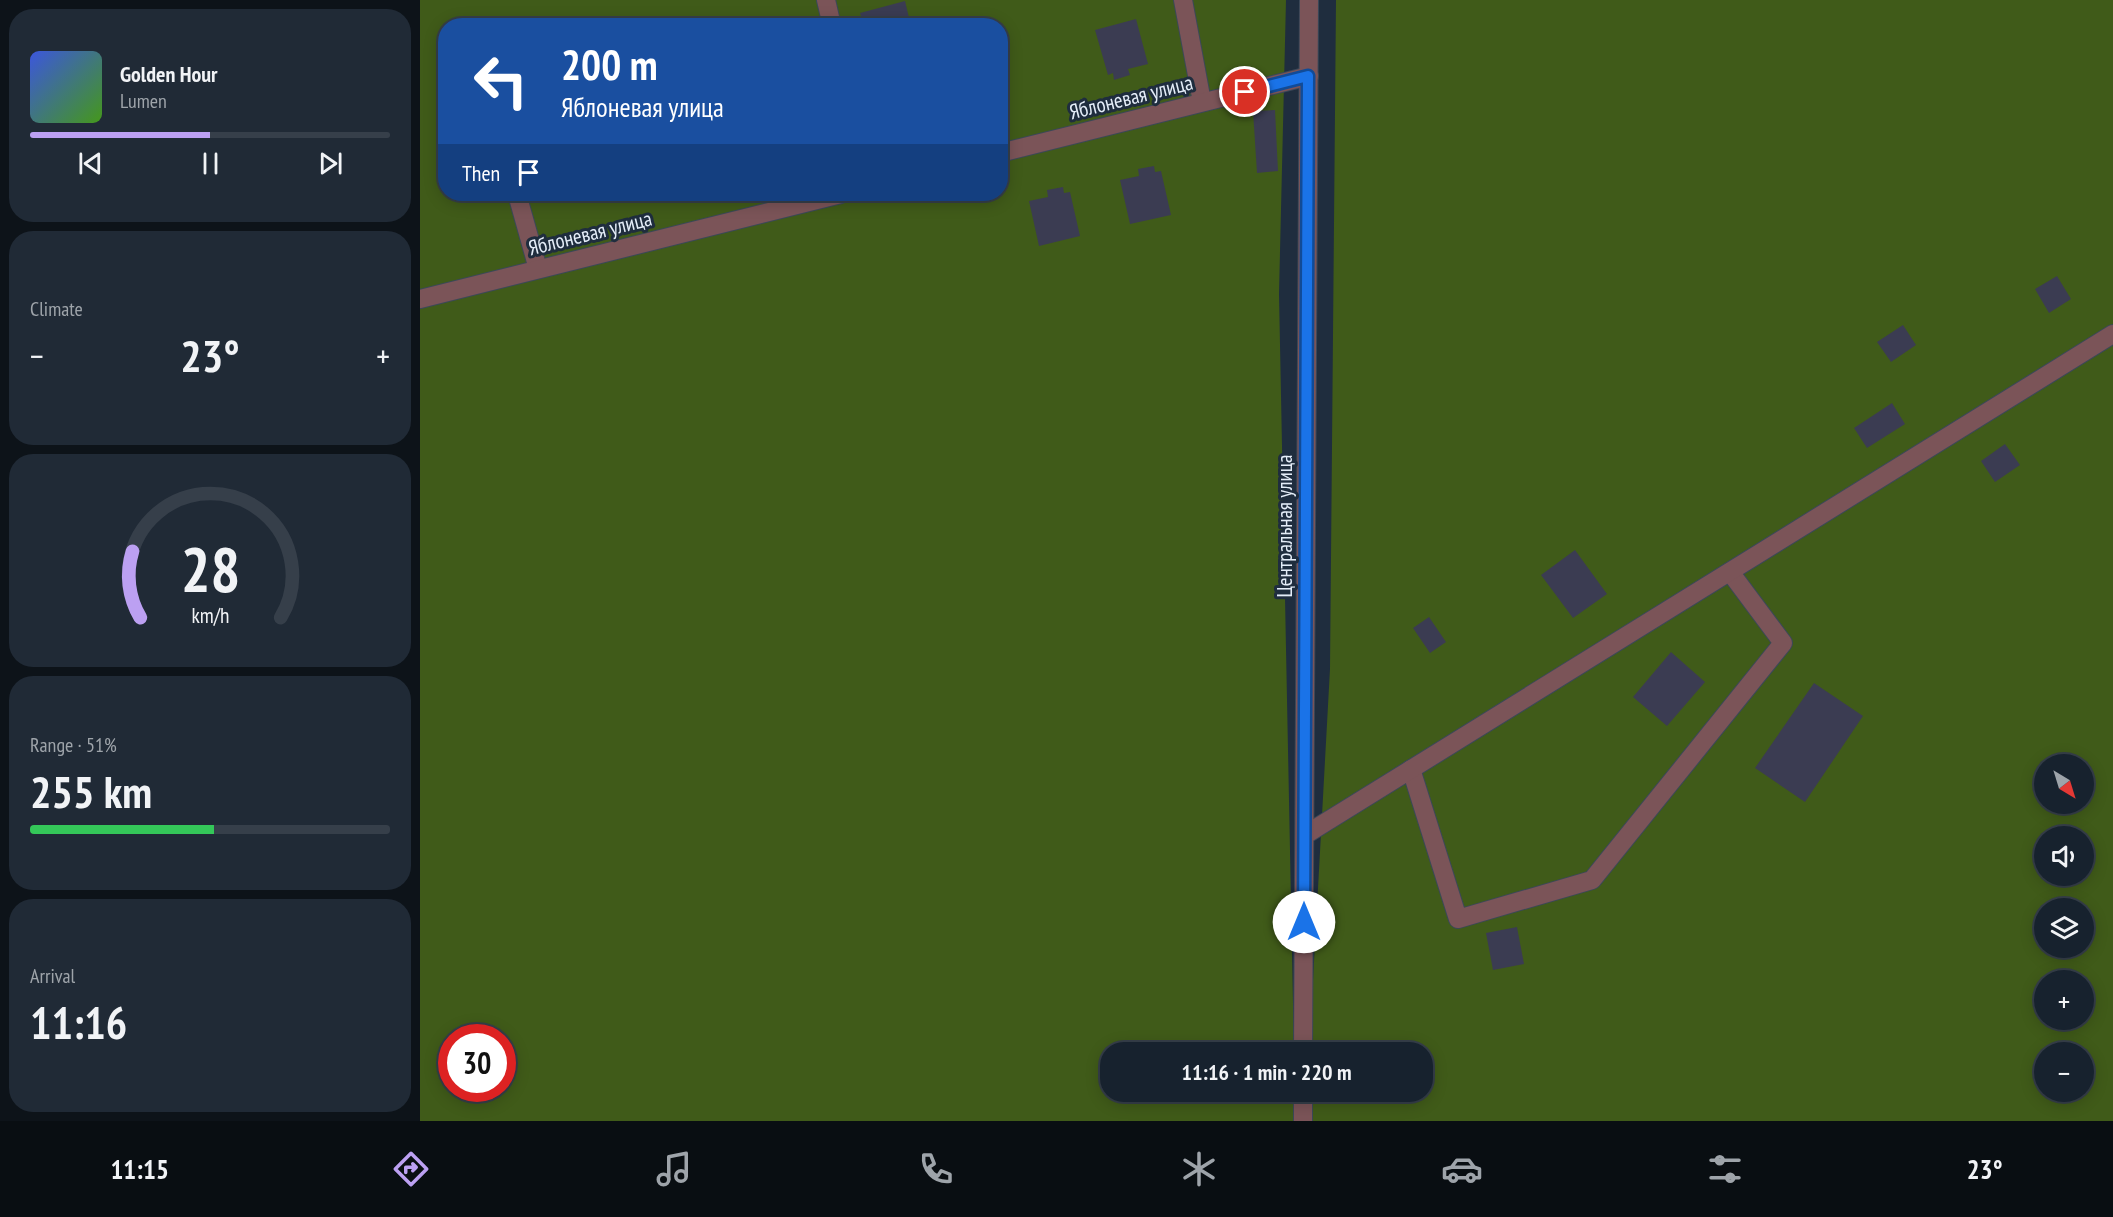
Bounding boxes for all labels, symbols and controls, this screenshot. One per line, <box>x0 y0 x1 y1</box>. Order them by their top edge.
text: 200 m <box>561 37 658 92</box>
icon: left <box>462 42 540 120</box>
text: Golden Hour <box>120 60 218 88</box>
pin <box>1219 66 1270 117</box>
street label: Яблоневая улица <box>1066 69 1196 125</box>
icon: arrive <box>1228 75 1261 108</box>
text: Lumen <box>120 88 167 114</box>
text: Яблоневая улица <box>561 90 724 124</box>
icon: previous <box>74 147 107 180</box>
icon: pause <box>194 147 227 180</box>
icon: next <box>314 147 347 180</box>
icon: arrive <box>512 156 545 189</box>
text: Then <box>462 159 500 187</box>
street label: Яблоневая улица <box>525 205 655 261</box>
text: Climate <box>30 296 83 322</box>
text: 23° <box>180 326 240 384</box>
text: − <box>30 334 44 377</box>
text: + <box>376 334 390 377</box>
street label: Центральная улица <box>1271 455 1298 597</box>
text: 28 <box>180 528 240 609</box>
text: km/h <box>191 601 229 629</box>
text: Range · 51% <box>30 732 117 758</box>
north arrow <box>2034 754 2094 814</box>
map controls <box>2034 754 2094 1102</box>
text: 255 km <box>30 762 152 820</box>
button: sound <box>2034 826 2094 886</box>
position arrow <box>1272 890 1336 954</box>
button: layers <box>2034 898 2094 958</box>
text: Arrival <box>30 963 75 989</box>
button: + <box>2034 970 2094 1030</box>
text: 11:16 <box>30 993 127 1051</box>
speed limit sign: 30 <box>438 1024 516 1102</box>
button: − <box>2034 1042 2094 1102</box>
text: 11:16 · 1 min · 220 m <box>1181 1058 1352 1086</box>
icon: directions <box>390 1148 432 1190</box>
icon: music <box>653 1148 695 1190</box>
icon: phone <box>915 1148 957 1190</box>
icon: climate <box>1178 1148 1220 1190</box>
icon: car <box>1441 1148 1483 1190</box>
icon: filters <box>1704 1148 1746 1190</box>
text: 11:15 <box>110 1152 169 1186</box>
text: 23° <box>1967 1152 2002 1186</box>

